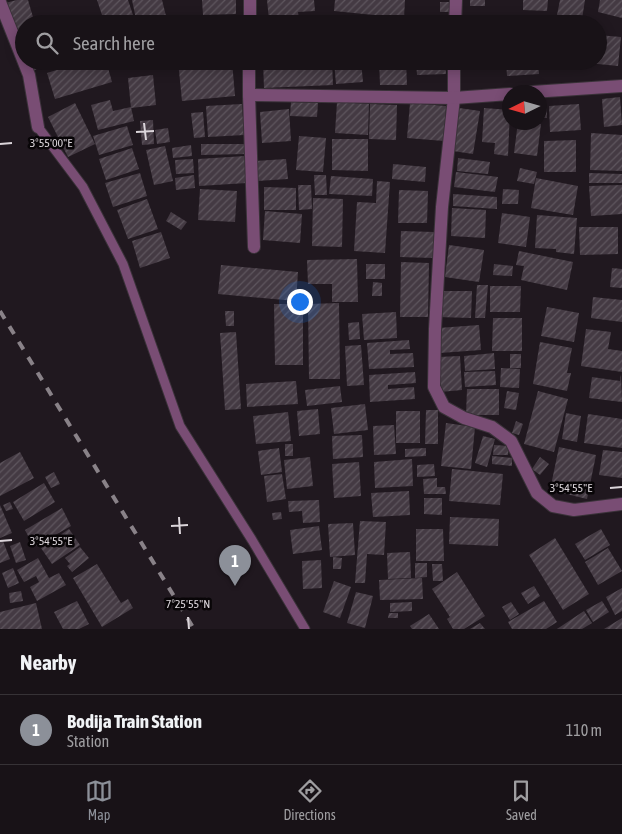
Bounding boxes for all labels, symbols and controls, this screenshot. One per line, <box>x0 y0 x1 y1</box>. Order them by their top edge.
search box <box>15 15 607 70</box>
icon: search <box>33 29 61 57</box>
text: Search here <box>73 32 155 54</box>
north arrow <box>502 85 547 130</box>
text: 3°55'00"E <box>30 136 72 150</box>
your location <box>287 289 313 315</box>
text: 3°54'55"E <box>550 481 592 495</box>
text: 3°54'55"E <box>30 534 72 548</box>
pin: 1 <box>219 545 251 586</box>
text: 7°25'55"N <box>166 597 210 611</box>
text: Nearby <box>20 650 76 674</box>
text: Bodija Train Station <box>67 710 202 732</box>
text: 1 <box>32 721 40 739</box>
text: 110 m <box>566 721 602 739</box>
text: Station <box>67 732 109 750</box>
tab: Map <box>85 777 113 823</box>
tab: Directions <box>283 777 336 823</box>
tab: Saved <box>506 777 537 823</box>

